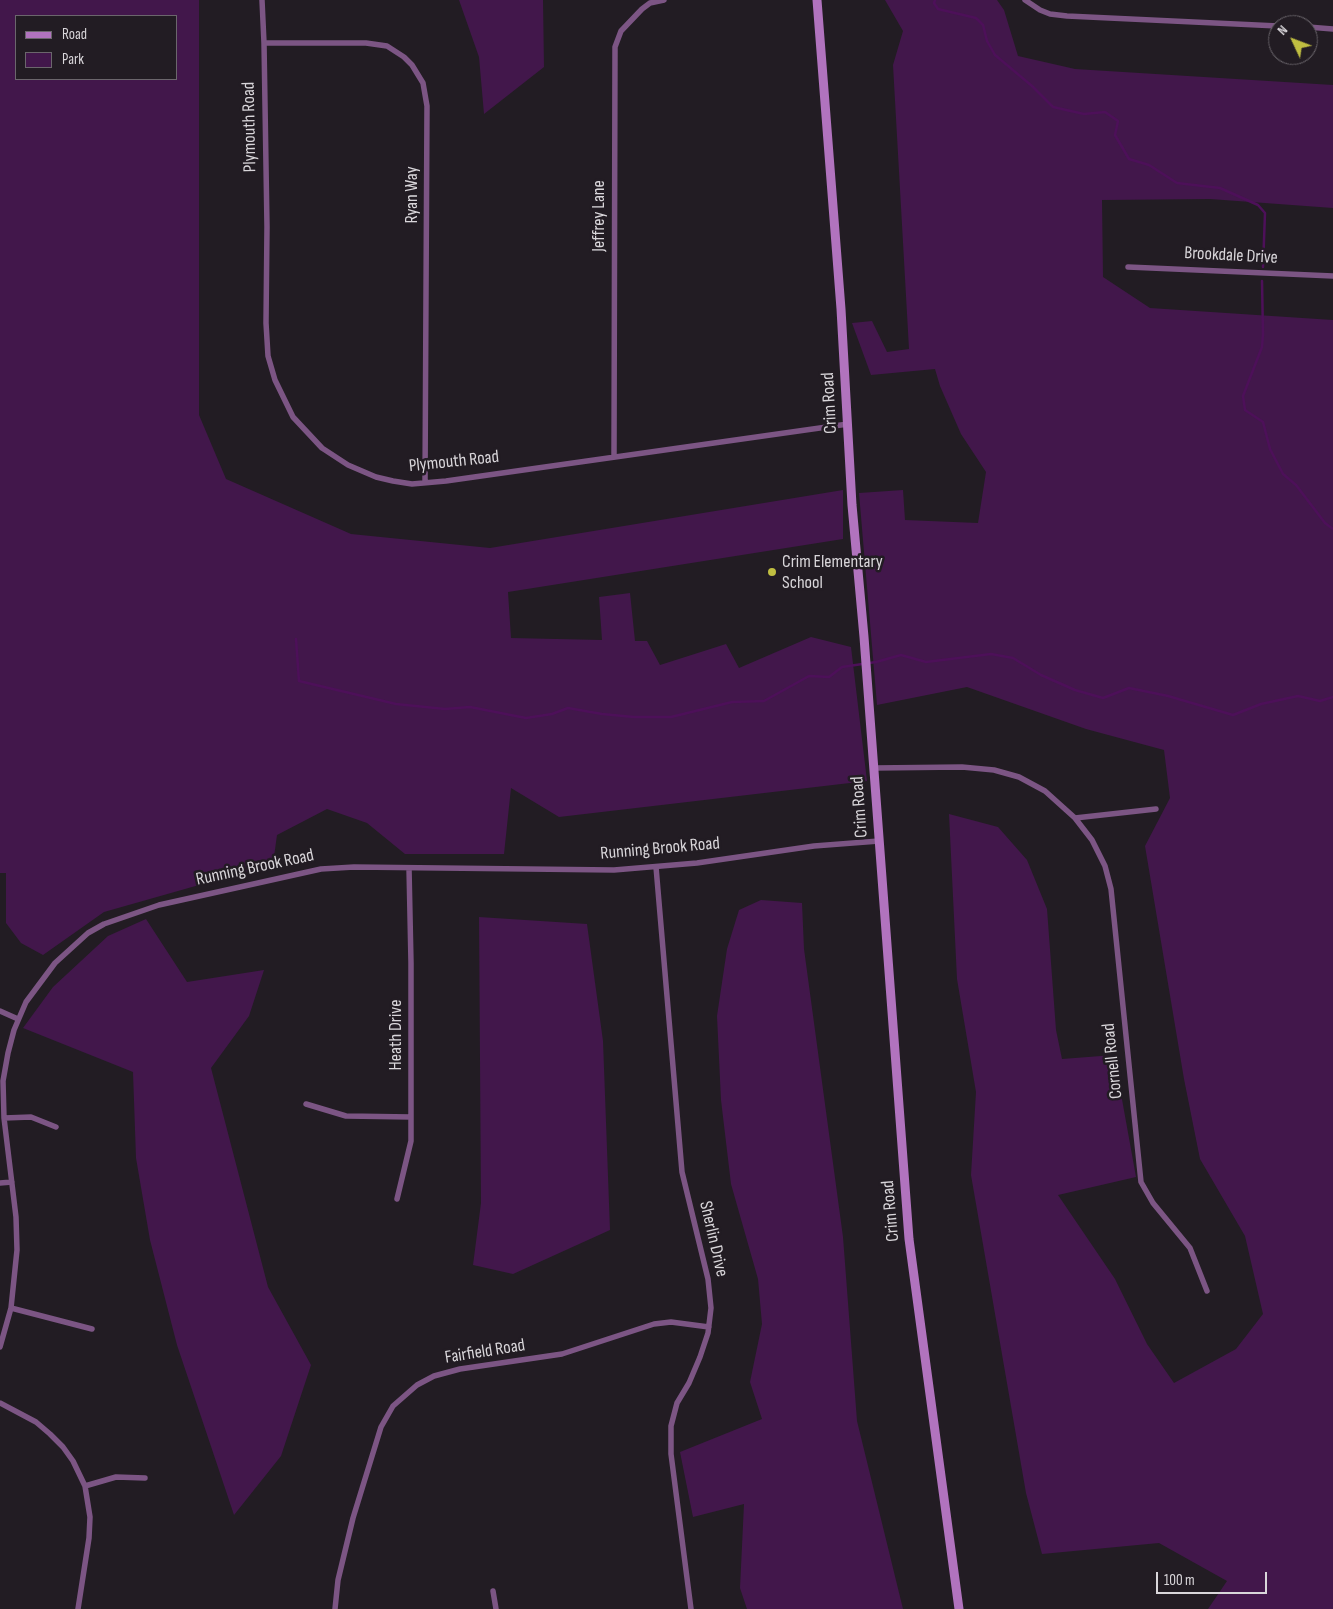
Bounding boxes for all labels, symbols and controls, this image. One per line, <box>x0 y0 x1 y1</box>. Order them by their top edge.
legend <box>15 15 178 80</box>
north arrow <box>1268 15 1318 65</box>
text: N <box>1274 22 1291 39</box>
text: Road <box>62 25 87 44</box>
text: Park <box>62 50 84 69</box>
street label: Plymouth Road <box>238 82 262 172</box>
street label: Ryan Way <box>401 166 423 224</box>
street label: Jeffrey Lane <box>588 180 610 252</box>
street label: Brookdale Drive <box>1184 243 1278 269</box>
street label: Crim Road <box>818 372 842 434</box>
street label: Plymouth Road <box>408 447 500 477</box>
place label: Crim Elementary School <box>782 551 883 594</box>
marker: Crim Elementary School <box>766 566 778 578</box>
street label: Crim Road <box>847 776 873 838</box>
street label: Running Brook Road <box>599 833 721 865</box>
street label: Running Brook Road <box>194 845 316 891</box>
street label: Heath Drive <box>385 1000 407 1070</box>
street label: Cornell Road <box>1098 1022 1128 1100</box>
street label: Crim Road <box>878 1179 904 1243</box>
street label: Sherlin Drive <box>694 1199 732 1279</box>
street label: Fairfield Road <box>443 1335 527 1369</box>
scale bar <box>1158 1562 1269 1594</box>
text: 100 m <box>1164 1571 1195 1590</box>

